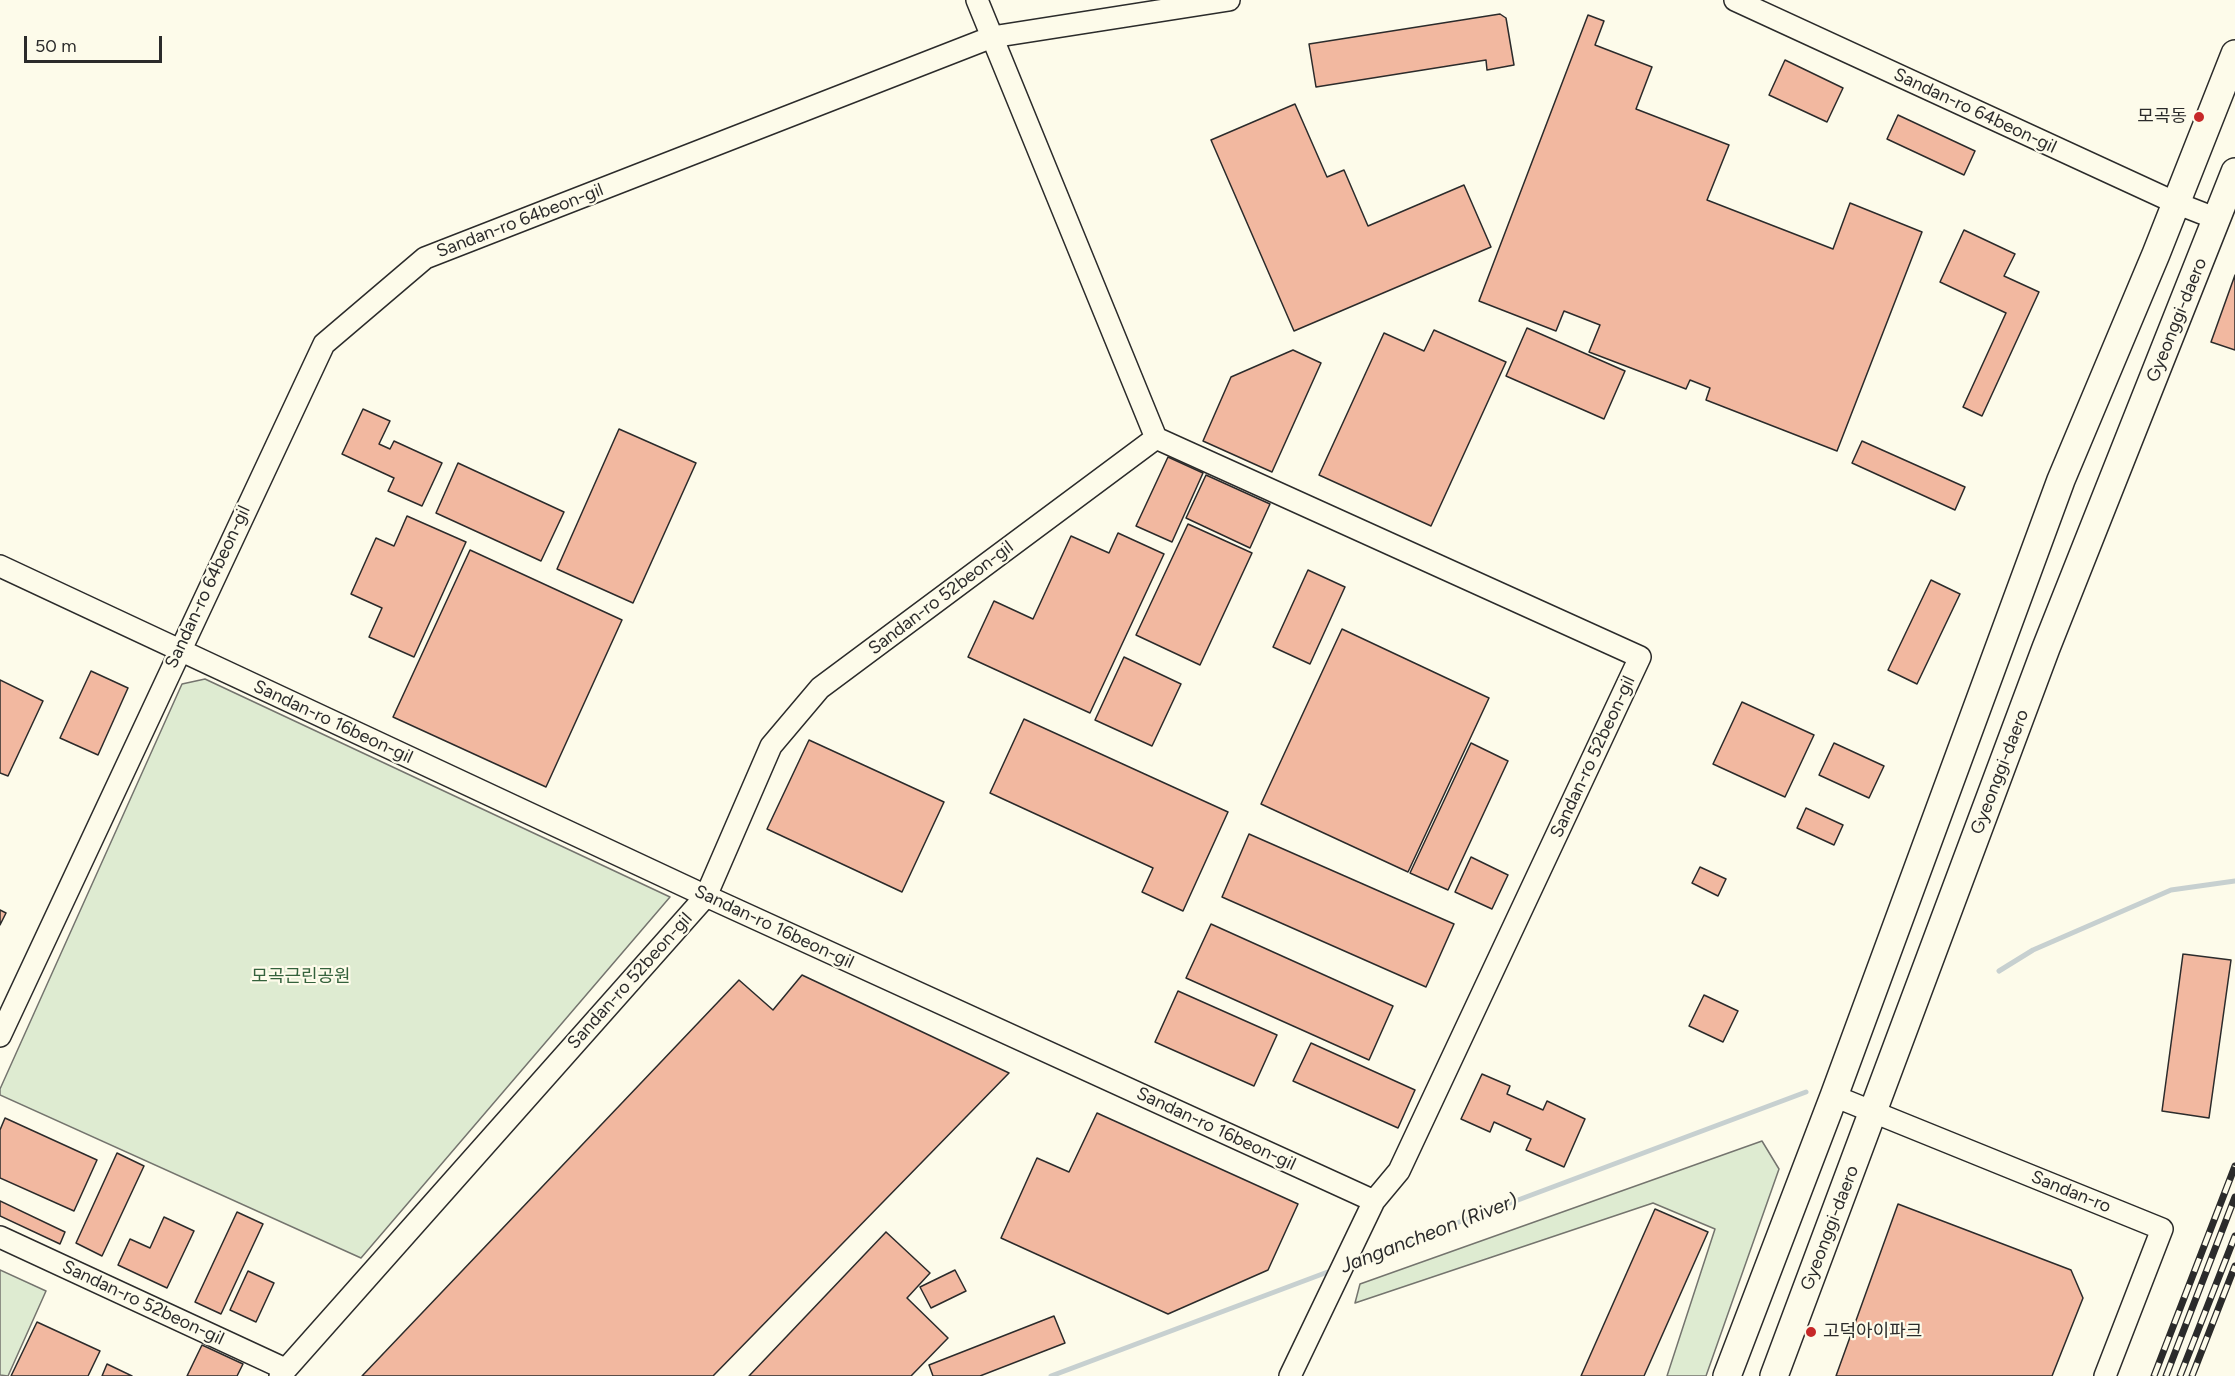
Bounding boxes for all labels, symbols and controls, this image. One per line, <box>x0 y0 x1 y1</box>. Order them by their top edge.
scale bar <box>27 24 165 62</box>
text: 50 m <box>35 35 77 57</box>
street label: Sandan-ro 64beon-gil <box>1890 64 2060 158</box>
place label: 모곡동 <box>2137 106 2187 128</box>
marker: 모곡동 <box>2192 110 2206 124</box>
street label: Sandan-ro 64beon-gil <box>434 179 606 263</box>
street label: Gyeonggi-daero <box>2142 255 2212 385</box>
street label: Sandan-ro 64beon-gil <box>161 502 255 672</box>
street label: Sandan-ro 52beon-gil <box>864 536 1018 660</box>
street label: Sandan-ro 52beon-gil <box>1546 673 1640 841</box>
street label: Sandan-ro 16beon-gil <box>250 676 416 768</box>
street label: Gyeonggi-daero <box>1966 706 2034 838</box>
street label: Sandan-ro 16beon-gil <box>691 881 857 973</box>
street label: Sandan-ro 52beon-gil <box>563 908 697 1054</box>
park label: 모곡근린공원 <box>251 966 351 988</box>
street label: Sandan-ro 16beon-gil <box>1133 1083 1299 1175</box>
street label: Gyeonggi-daero <box>1796 1162 1864 1294</box>
street label: Sandan-ro <box>2028 1166 2114 1218</box>
water label: Jangancheon (River) <box>1337 1189 1521 1279</box>
street label: Sandan-ro 52beon-gil <box>59 1256 227 1350</box>
place label: 고덕아이파크 <box>1823 1321 1922 1343</box>
marker: 고덕아이파크 <box>1804 1325 1818 1339</box>

